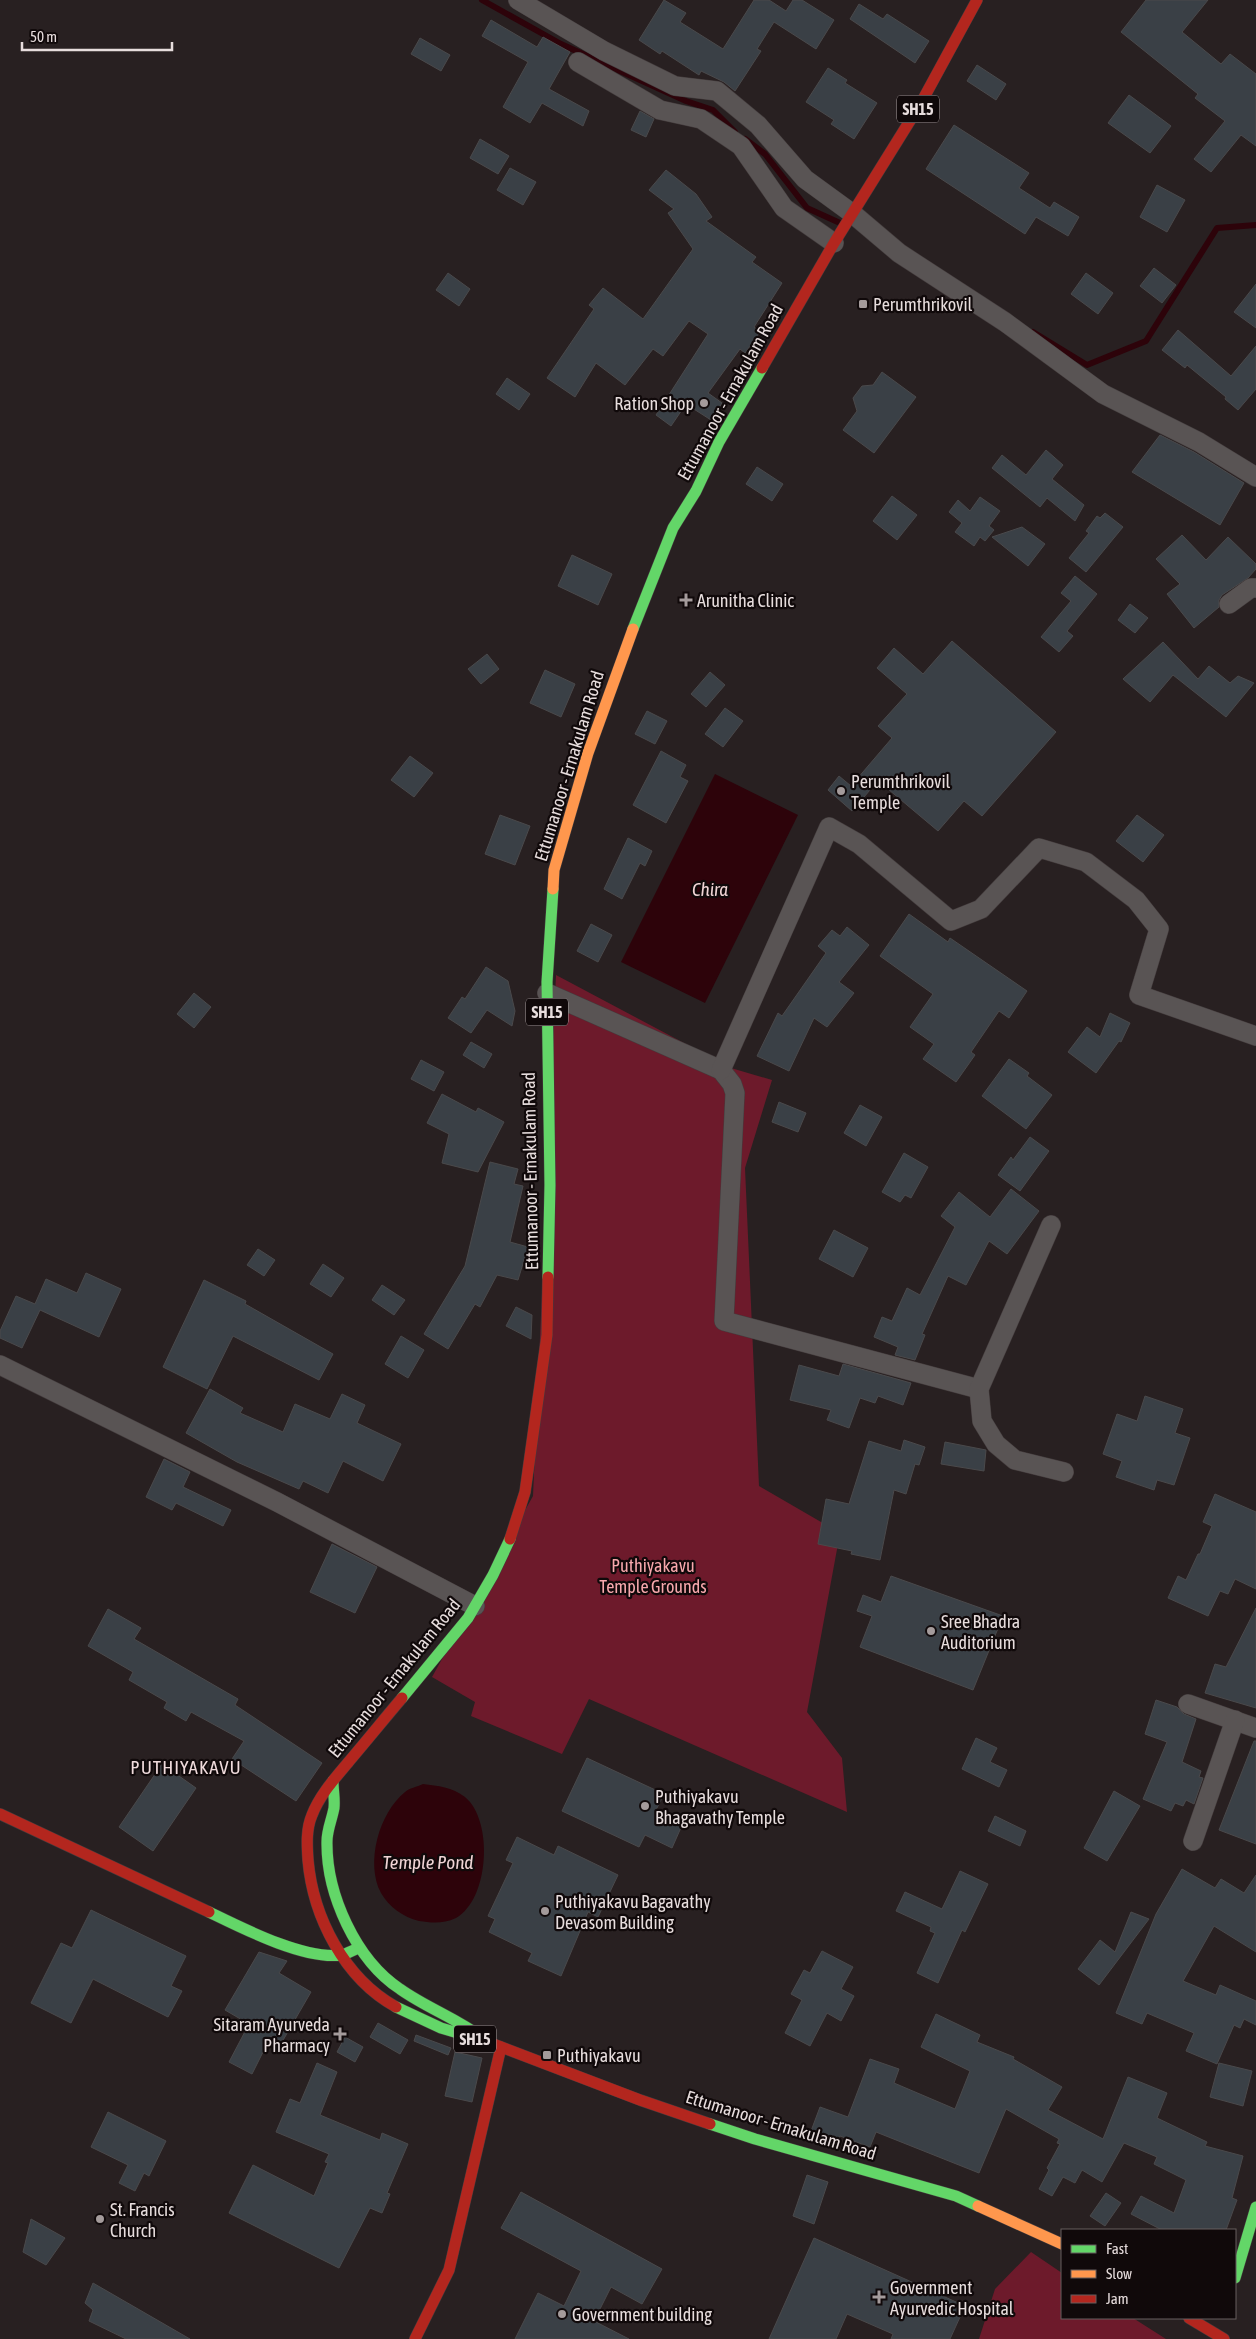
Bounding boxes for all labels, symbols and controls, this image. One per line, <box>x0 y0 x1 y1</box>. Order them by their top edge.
scale bar <box>22 20 172 52</box>
text: 50 m <box>30 28 57 45</box>
road number: SH15 <box>897 96 939 122</box>
place label: Perumthrikovil <box>873 294 973 315</box>
marker: Perumthrikovil <box>857 298 869 310</box>
street label: Ettumanoor - Ernakulam Road <box>673 300 787 484</box>
place label: Ration Shop <box>614 393 694 414</box>
marker: Ration Shop <box>698 397 710 409</box>
place label: Arunitha Clinic <box>697 590 794 611</box>
marker: Arunitha Clinic <box>679 593 693 607</box>
street label: Ettumanoor - Ernakulam Road <box>530 668 608 864</box>
place label: Perumthrikovil Temple <box>851 771 951 813</box>
marker: Perumthrikovil Temple <box>835 785 847 797</box>
water label: Chira <box>692 878 728 900</box>
road number: SH15 <box>526 999 568 1026</box>
street label: Ettumanoor - Ernakulam Road <box>518 1072 542 1270</box>
park label: Puthiyakavu Temple Grounds <box>599 1555 707 1597</box>
street label: Ettumanoor - Ernakulam Road <box>324 1594 464 1762</box>
place label: Sree Bhadra Auditorium <box>941 1611 1020 1653</box>
marker: Sree Bhadra Auditorium <box>925 1625 937 1637</box>
district label: PUTHIYAKAVU <box>130 1756 242 1778</box>
place label: Puthiyakavu Bhagavathy Temple <box>655 1786 785 1828</box>
marker: Puthiyakavu Bhagavathy Temple <box>639 1800 651 1812</box>
water label: Temple Pond <box>383 1851 473 1873</box>
place label: Puthiyakavu Bagavathy Devasom Building <box>555 1891 711 1933</box>
marker: Puthiyakavu Bagavathy Devasom Building <box>539 1905 551 1917</box>
place label: Sitaram Ayurveda Pharmacy <box>214 2014 330 2056</box>
road number: SH15 <box>454 2026 496 2052</box>
marker: Sitaram Ayurveda Pharmacy <box>334 2028 346 2040</box>
place label: Puthiyakavu <box>557 2045 641 2066</box>
marker: Puthiyakavu <box>541 2049 553 2061</box>
street label: Ettumanoor - Ernakulam Road <box>683 2086 879 2164</box>
place label: St. Francis Church <box>110 2199 175 2241</box>
marker: St. Francis Church <box>94 2213 106 2225</box>
legend <box>1061 2229 1236 2319</box>
text: Fast <box>1106 2240 1128 2257</box>
text: Slow <box>1106 2265 1132 2282</box>
place label: Government Ayurvedic Hospital <box>890 2277 1014 2319</box>
marker: Government Ayurvedic Hospital <box>872 2290 886 2304</box>
text: Jam <box>1106 2290 1129 2307</box>
place label: Government building <box>572 2304 712 2325</box>
marker: Government building <box>556 2308 568 2320</box>

